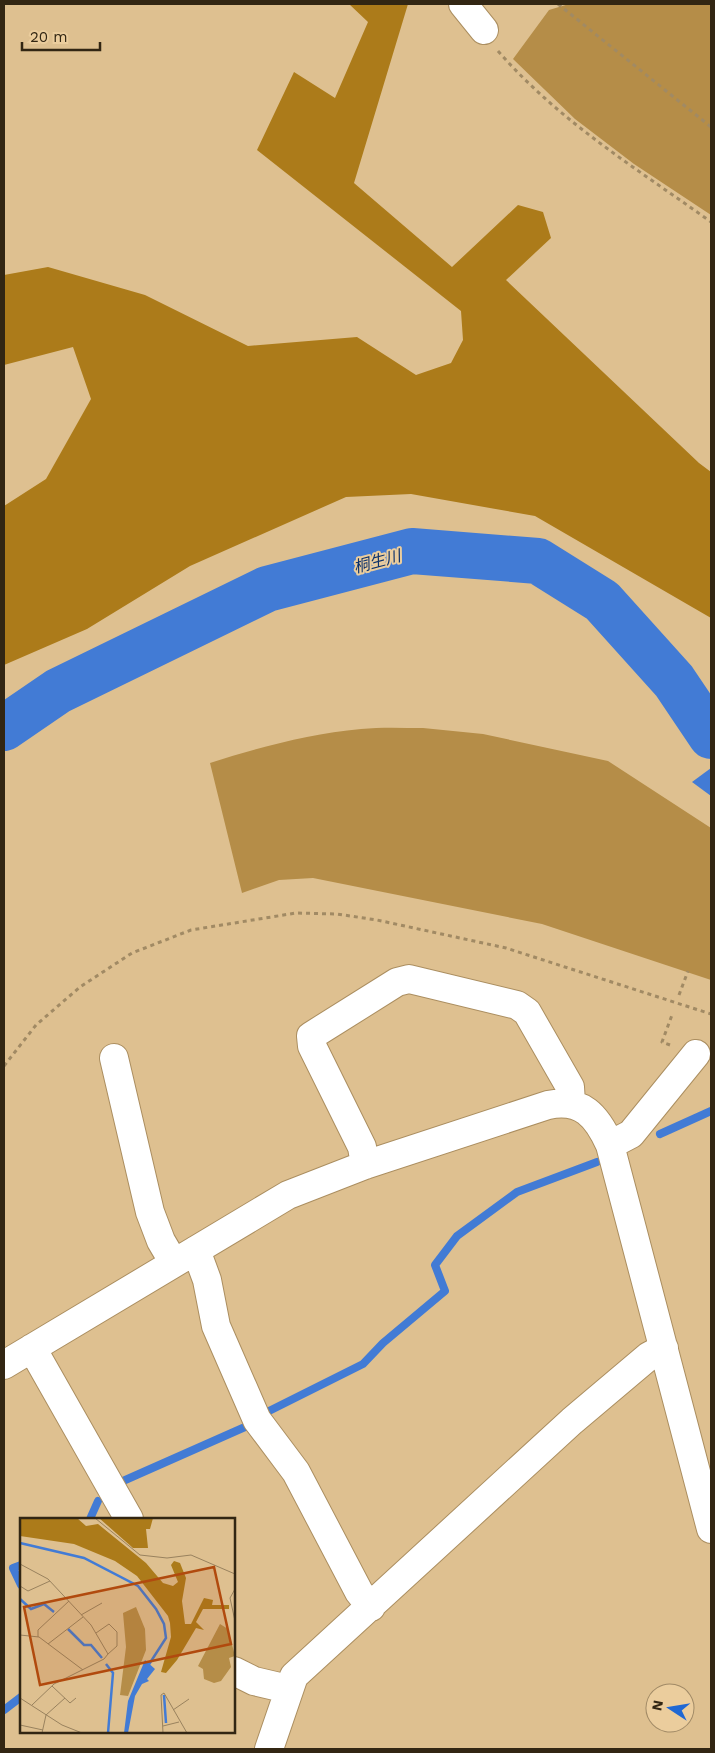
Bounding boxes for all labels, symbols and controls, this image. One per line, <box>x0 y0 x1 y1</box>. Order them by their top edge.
scale bar <box>22 20 100 52</box>
text: 20 m <box>30 28 68 46</box>
water label: 桐生川 <box>351 546 405 577</box>
inset map <box>20 1518 235 1733</box>
north arrow <box>645 1683 695 1733</box>
text: N <box>648 1699 666 1712</box>

